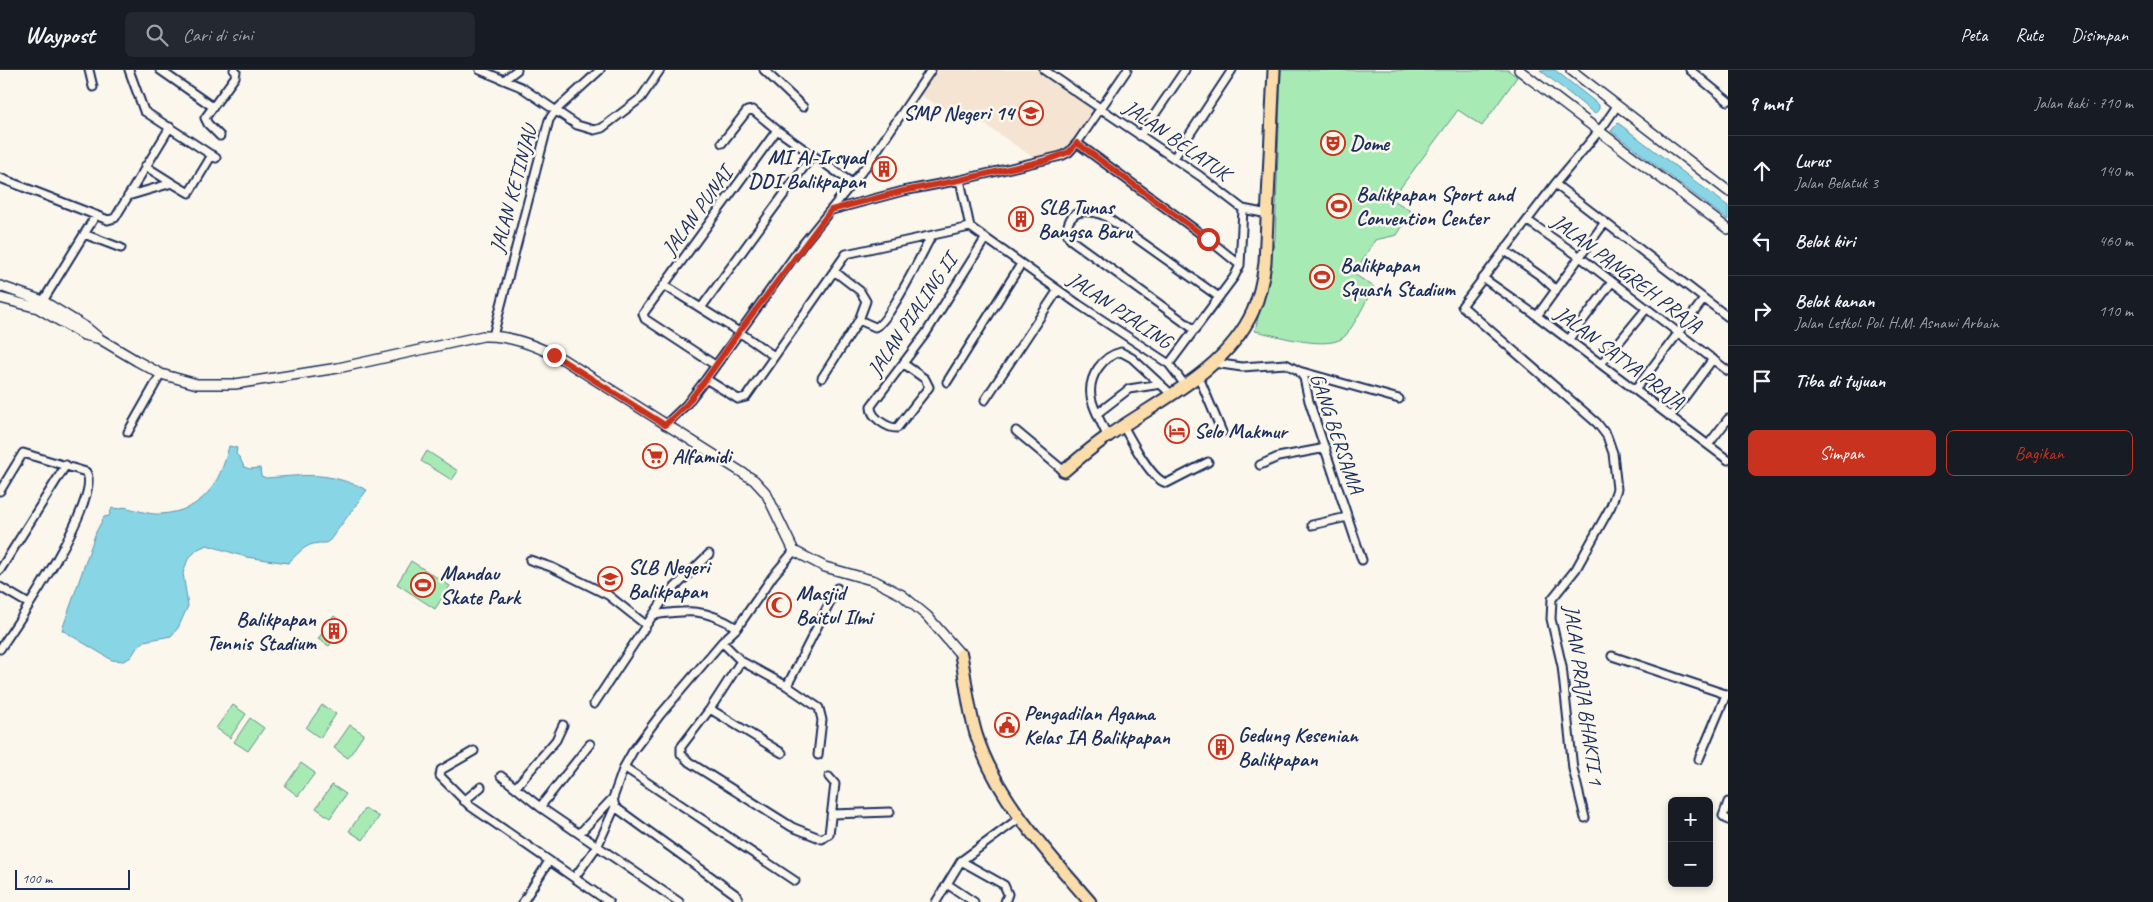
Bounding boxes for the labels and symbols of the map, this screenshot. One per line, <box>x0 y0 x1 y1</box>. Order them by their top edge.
street label: JALAN BELATUK <box>1118 93 1239 189</box>
place label: SMP Negeri 14 <box>903 100 1017 126</box>
school or university icon: SMP Negeri 14 <box>1018 100 1044 126</box>
street label: JALAN KETINJAU <box>483 120 543 256</box>
theatre icon: Dome <box>1320 130 1346 156</box>
place label: Dome <box>1350 130 1391 156</box>
place label: MI Al-Irsyad DDI Balikpapan <box>748 144 870 194</box>
building icon: MI Al-Irsyad DDI Balikpapan <box>871 156 897 182</box>
street label: JALAN PUNAI <box>656 158 741 261</box>
place label: Balikpapan Sport and Convention Center <box>1356 181 1517 231</box>
sports icon: Balikpapan Sport and Convention Center <box>1326 193 1352 219</box>
place label: SLB Tunas Bangsa Baru <box>1038 194 1134 244</box>
building icon: SLB Tunas Bangsa Baru <box>1008 206 1034 232</box>
street label: JALAN PANGREH PRAJA <box>1546 207 1708 338</box>
route start <box>1197 228 1220 251</box>
street label: JALAN PIALING II <box>861 245 965 382</box>
place label: Balikpapan Squash Stadium <box>1340 252 1456 302</box>
sports icon: Balikpapan Squash Stadium <box>1309 264 1335 290</box>
street label: JALAN PIALING <box>1062 265 1179 356</box>
street label: JALAN SATYA PRAJA <box>1549 299 1690 414</box>
route end <box>543 344 566 367</box>
street label: GANG BERSAMA <box>1304 369 1370 498</box>
hotel icon: Selo Makmur <box>1164 418 1190 444</box>
place label: Selo Makmur <box>1194 418 1289 444</box>
supermarket icon: Alfamidi <box>642 443 668 469</box>
place label: Alfamidi <box>672 443 734 469</box>
place label: SLB Negeri Balikpapan <box>628 554 712 604</box>
place label: Mandau Skate Park <box>440 560 522 610</box>
school or university icon: SLB Negeri Balikpapan <box>597 566 623 592</box>
sports icon: Mandau Skate Park <box>410 572 436 598</box>
place label: Masjid Baitul Ilmi <box>796 580 875 630</box>
mosque icon: Masjid Baitul Ilmi <box>766 592 792 618</box>
street label: JALAN PRAJA BHAKTI 1 <box>1558 602 1610 788</box>
place label: Balikpapan Tennis Stadium <box>207 606 317 656</box>
building icon: Balikpapan Tennis Stadium <box>321 618 347 644</box>
place label: Pengadilan Agama Kelas IA Balikpapan <box>1024 700 1170 750</box>
public building icon: Pengadilan Agama Kelas IA Balikpapan <box>994 712 1020 738</box>
place label: Gedung Kesenian Balikpapan <box>1238 722 1359 772</box>
building icon: Gedung Kesenian Balikpapan <box>1208 734 1234 760</box>
scale bar <box>15 867 130 890</box>

